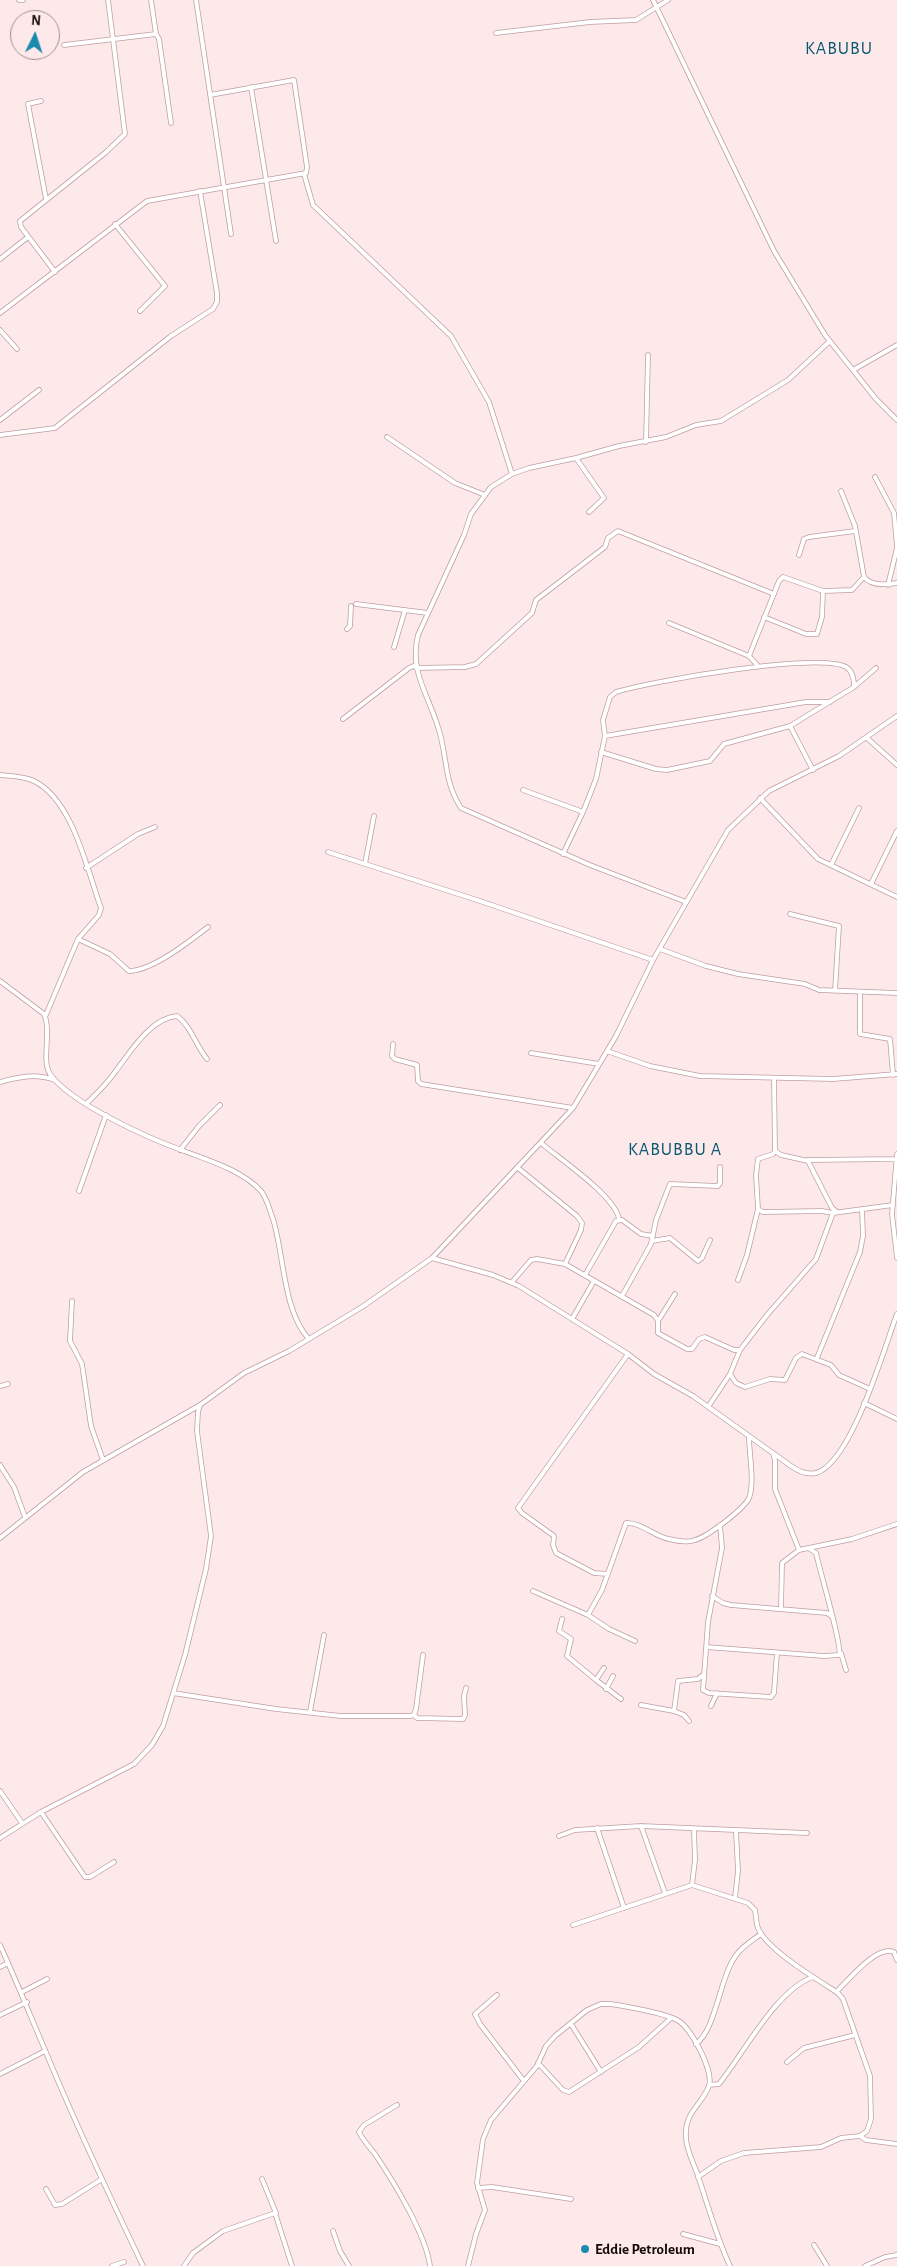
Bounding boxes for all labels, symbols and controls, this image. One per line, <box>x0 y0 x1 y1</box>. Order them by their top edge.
north arrow <box>10 10 60 60</box>
text: N <box>31 14 41 28</box>
district label: KABUBU <box>804 38 874 60</box>
district label: KABUBBU A <box>627 1139 723 1161</box>
place label: Eddie Petroleum <box>595 2240 695 2258</box>
marker: Eddie Petroleum <box>579 2243 591 2255</box>

